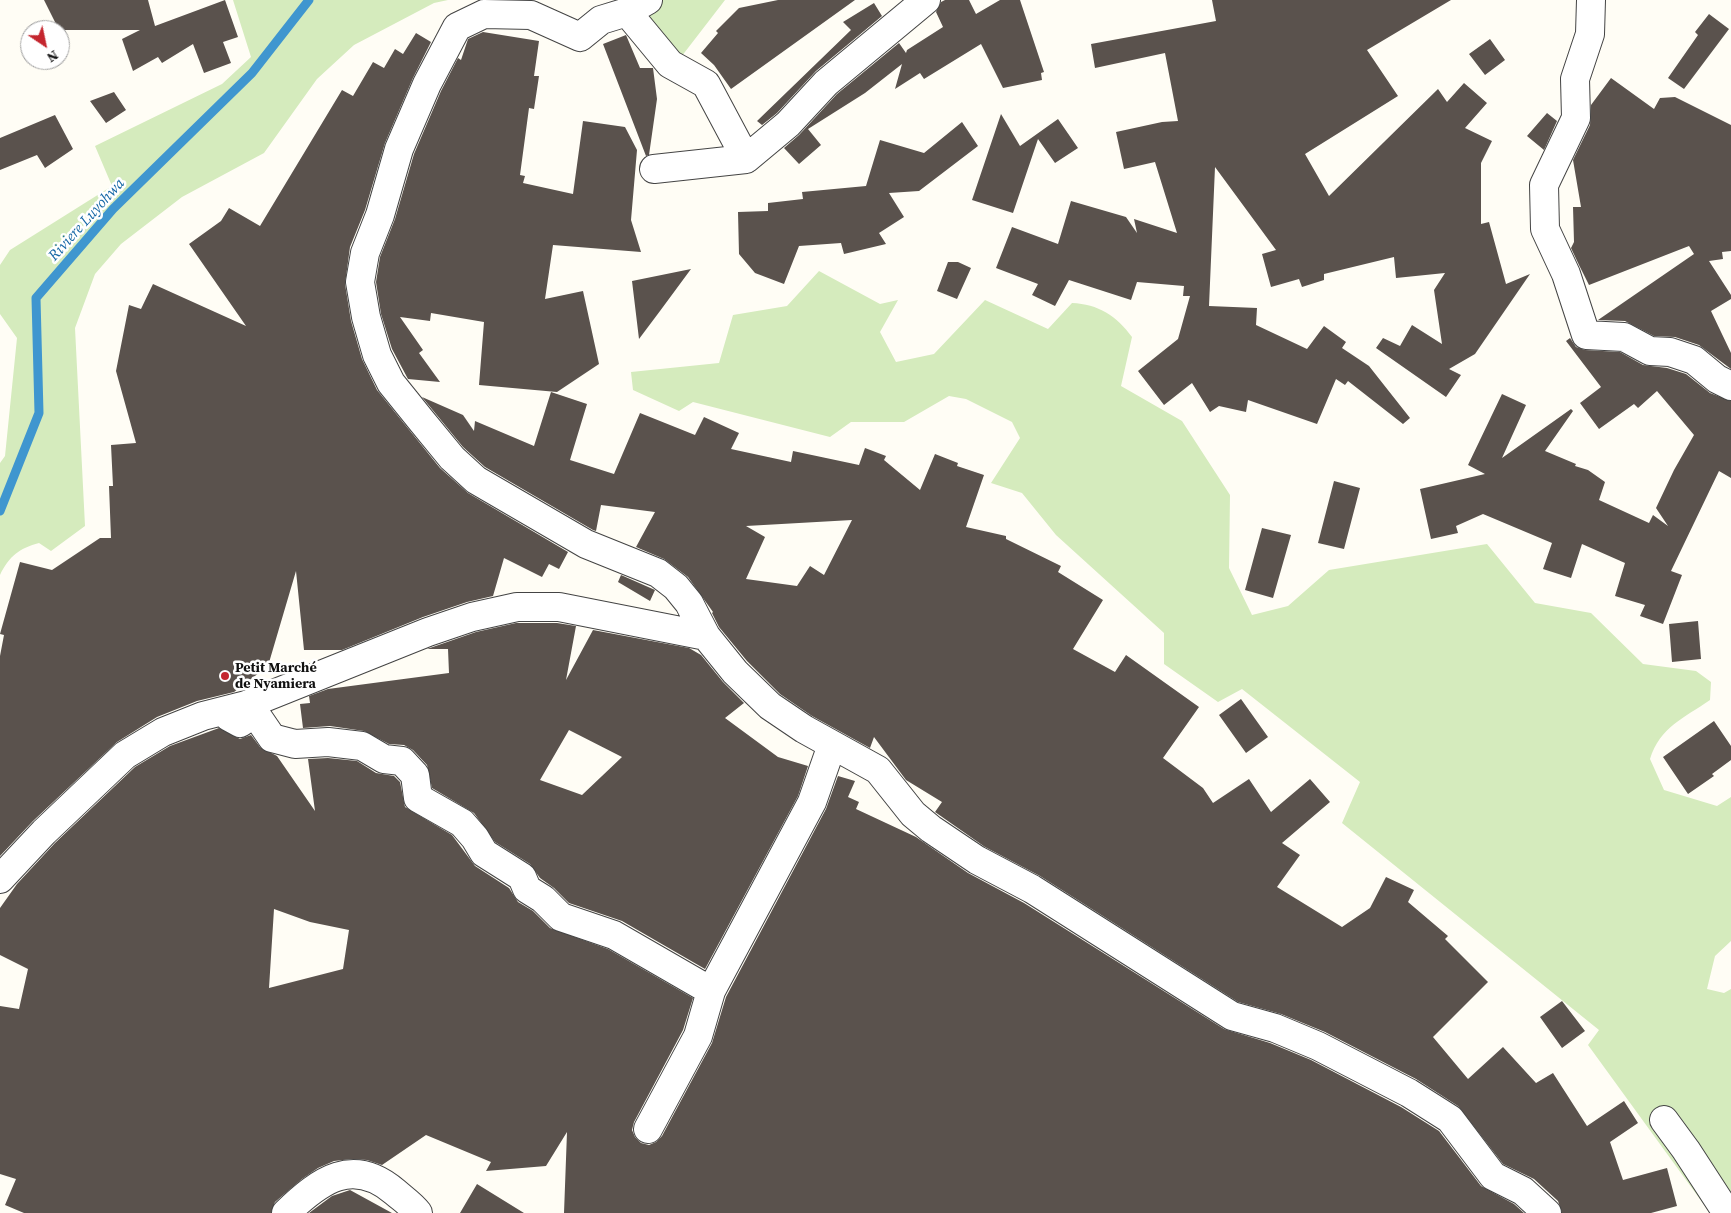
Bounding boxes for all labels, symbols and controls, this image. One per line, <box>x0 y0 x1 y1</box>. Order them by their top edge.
north arrow <box>20 20 70 70</box>
text: N <box>43 45 63 68</box>
water label: Riviere Luyohwa <box>45 175 129 265</box>
place label: Petit Marché de Nyamiera <box>235 660 317 692</box>
marker: Petit Marché de Nyamiera <box>219 670 231 682</box>

